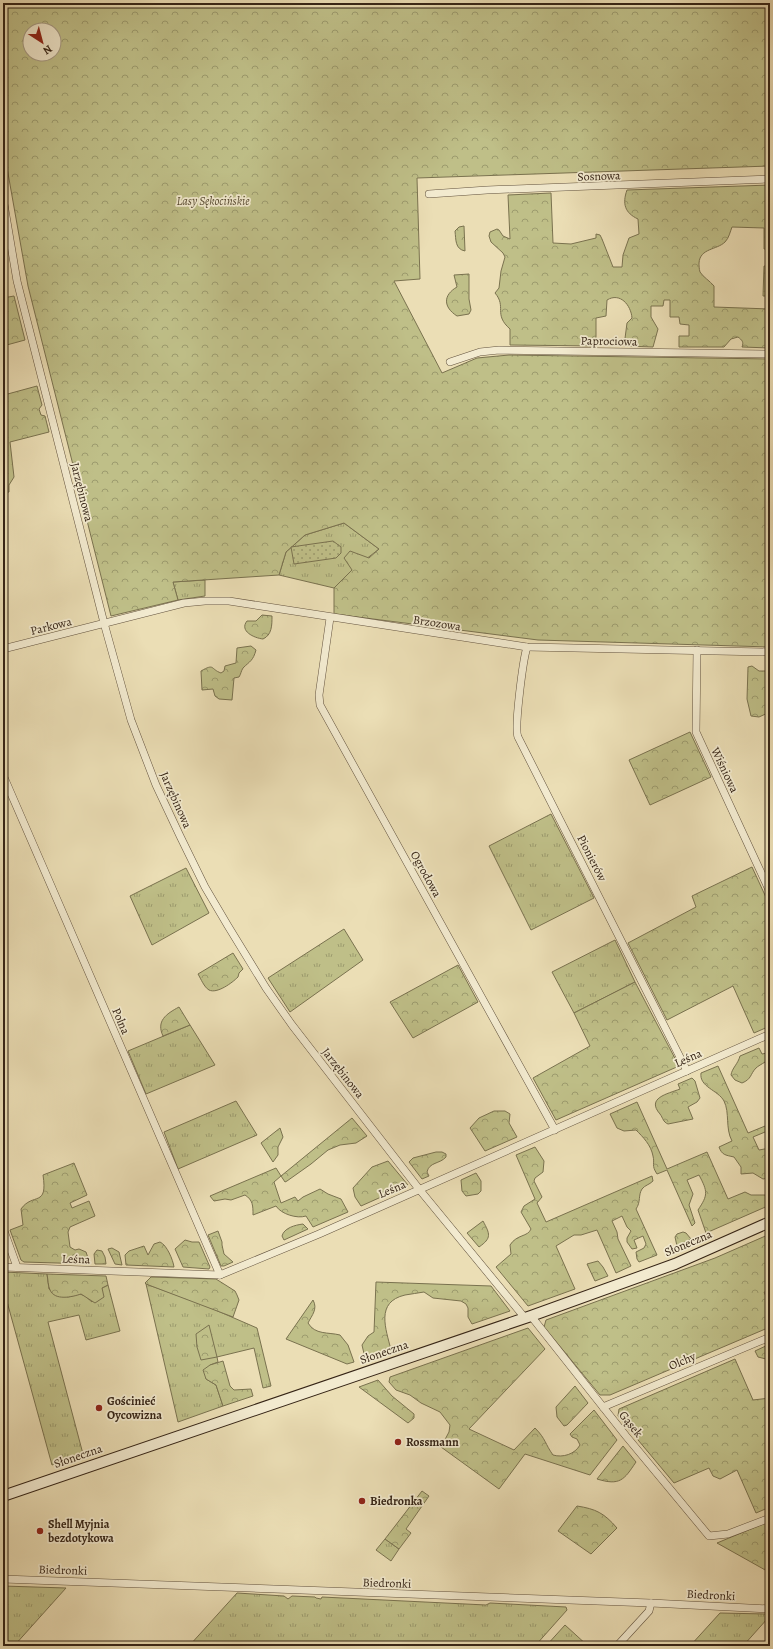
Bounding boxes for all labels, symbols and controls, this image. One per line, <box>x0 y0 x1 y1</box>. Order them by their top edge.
north arrow <box>22 22 62 62</box>
text: N <box>40 41 55 58</box>
street label: Sosnowa <box>577 167 621 185</box>
park label: Lasy Sękocińskie <box>177 193 250 209</box>
street label: Paprociowa <box>580 333 638 350</box>
street label: Jarzębinowa <box>67 461 97 524</box>
street label: Brzozowa <box>412 611 463 635</box>
street label: Parkowa <box>29 613 74 639</box>
street label: Wiśniowa <box>707 744 743 796</box>
street label: Jarzębinowa <box>156 769 196 831</box>
street label: Pionierów <box>574 832 611 884</box>
street label: Ogrodowa <box>407 848 446 900</box>
street label: Polna <box>108 1005 134 1037</box>
street label: Jarzębinowa <box>318 1044 368 1102</box>
street label: Leśna <box>672 1045 705 1071</box>
street label: Leśna <box>376 1176 409 1202</box>
street label: Słoneczna <box>662 1226 715 1260</box>
street label: Leśna <box>62 1251 91 1268</box>
street label: Słoneczna <box>358 1336 411 1368</box>
street label: Olchy <box>666 1348 699 1374</box>
place label: Gościnieć Oycowizna <box>107 1393 162 1423</box>
marker: Gościnieć Oycowizna <box>94 1403 104 1413</box>
street label: Gąsek <box>615 1407 647 1441</box>
place label: Rossmann <box>406 1434 459 1450</box>
marker: Rossmann <box>393 1437 403 1447</box>
street label: Słoneczna <box>52 1440 105 1472</box>
place label: Biedronka <box>370 1493 423 1509</box>
marker: Biedronka <box>357 1496 367 1506</box>
place label: Shell Myjnia bezdotykowa <box>47 1516 114 1546</box>
marker: Shell Myjnia bezdotykowa <box>35 1526 45 1536</box>
street label: Biedronki <box>38 1561 88 1579</box>
street label: Biedronki <box>362 1574 412 1592</box>
street label: Biedronki <box>686 1586 736 1604</box>

